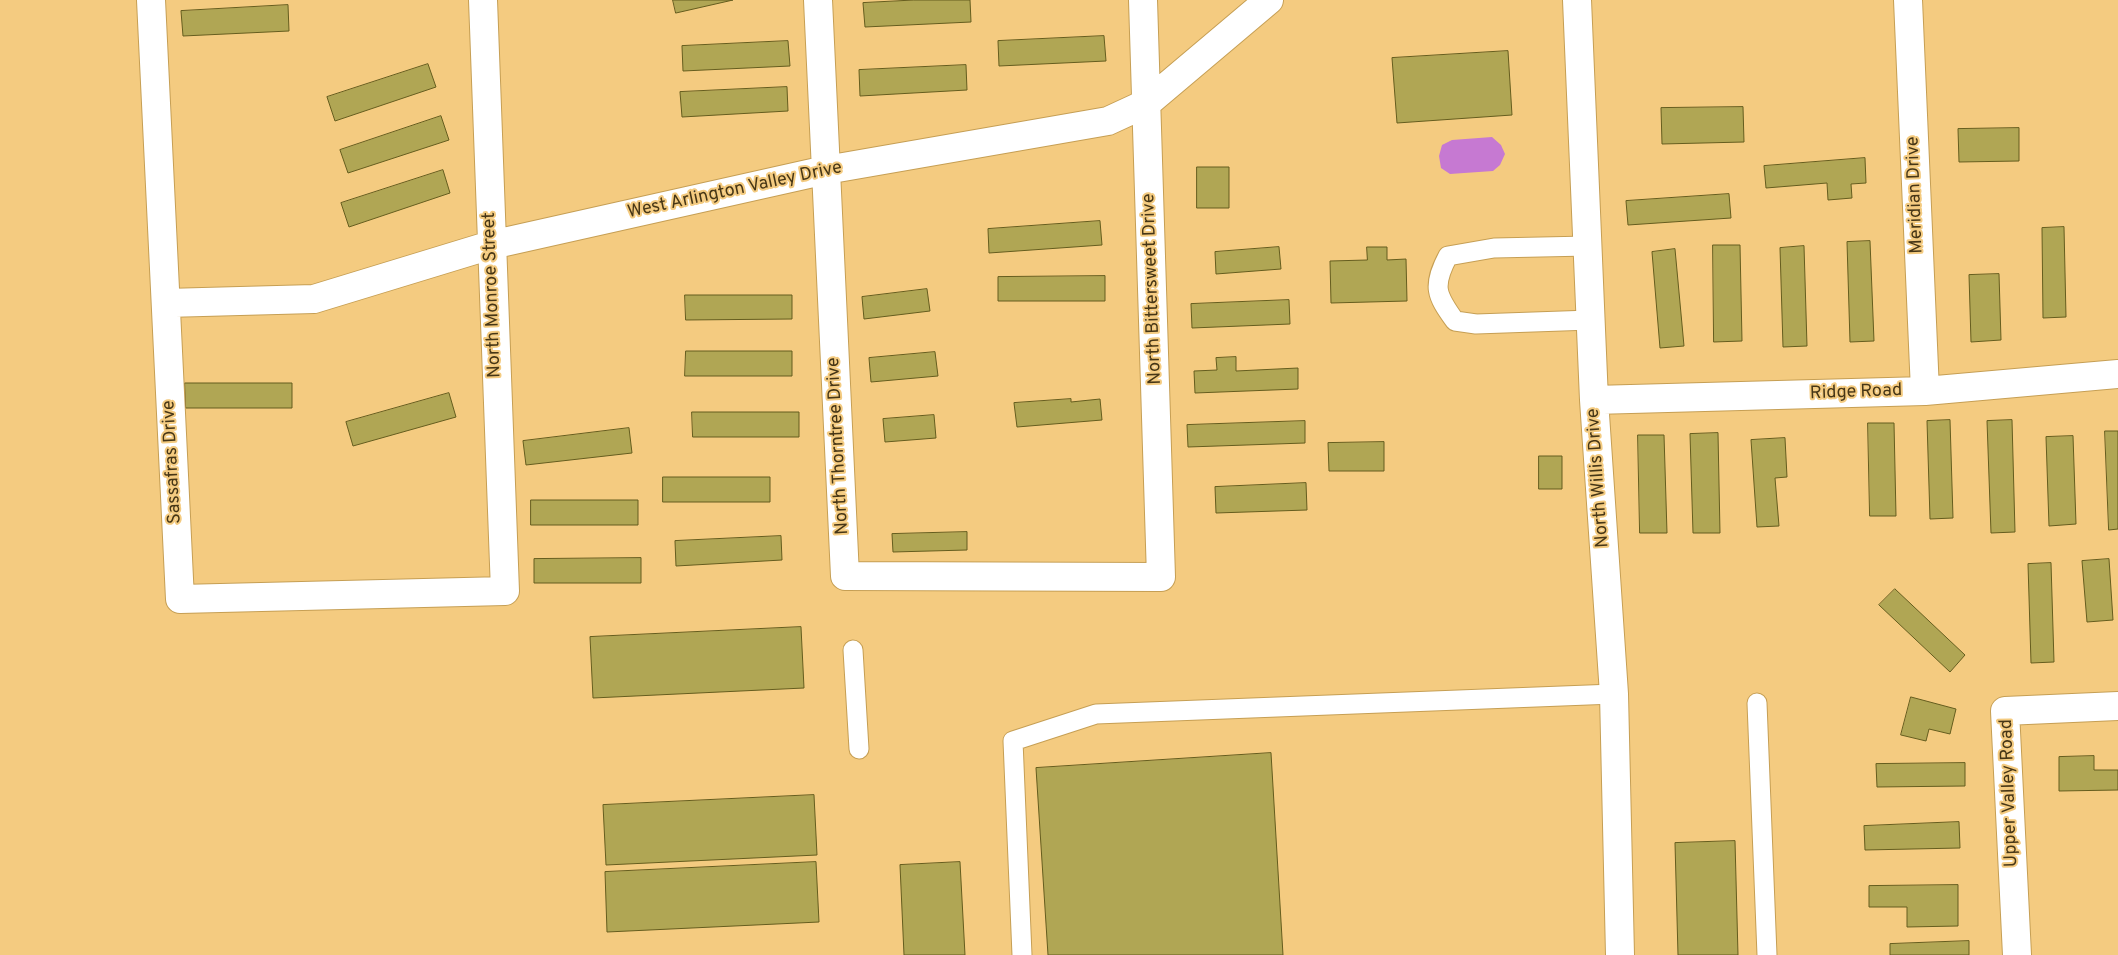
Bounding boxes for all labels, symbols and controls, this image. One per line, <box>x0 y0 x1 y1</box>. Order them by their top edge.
street label: Meridian Drive <box>1903 136 1929 254</box>
street label: West Arlington Valley Drive <box>626 158 844 224</box>
street label: North Bittersweet Drive <box>1139 193 1167 385</box>
street label: North Monroe Street <box>479 212 507 378</box>
street label: North Thorntree Drive <box>824 357 854 535</box>
street label: Ridge Road <box>1810 381 1902 405</box>
street label: Sassafras Drive <box>159 400 187 524</box>
street label: North Willis Drive <box>1583 408 1615 548</box>
street label: Upper Valley Road <box>1997 719 2023 867</box>

